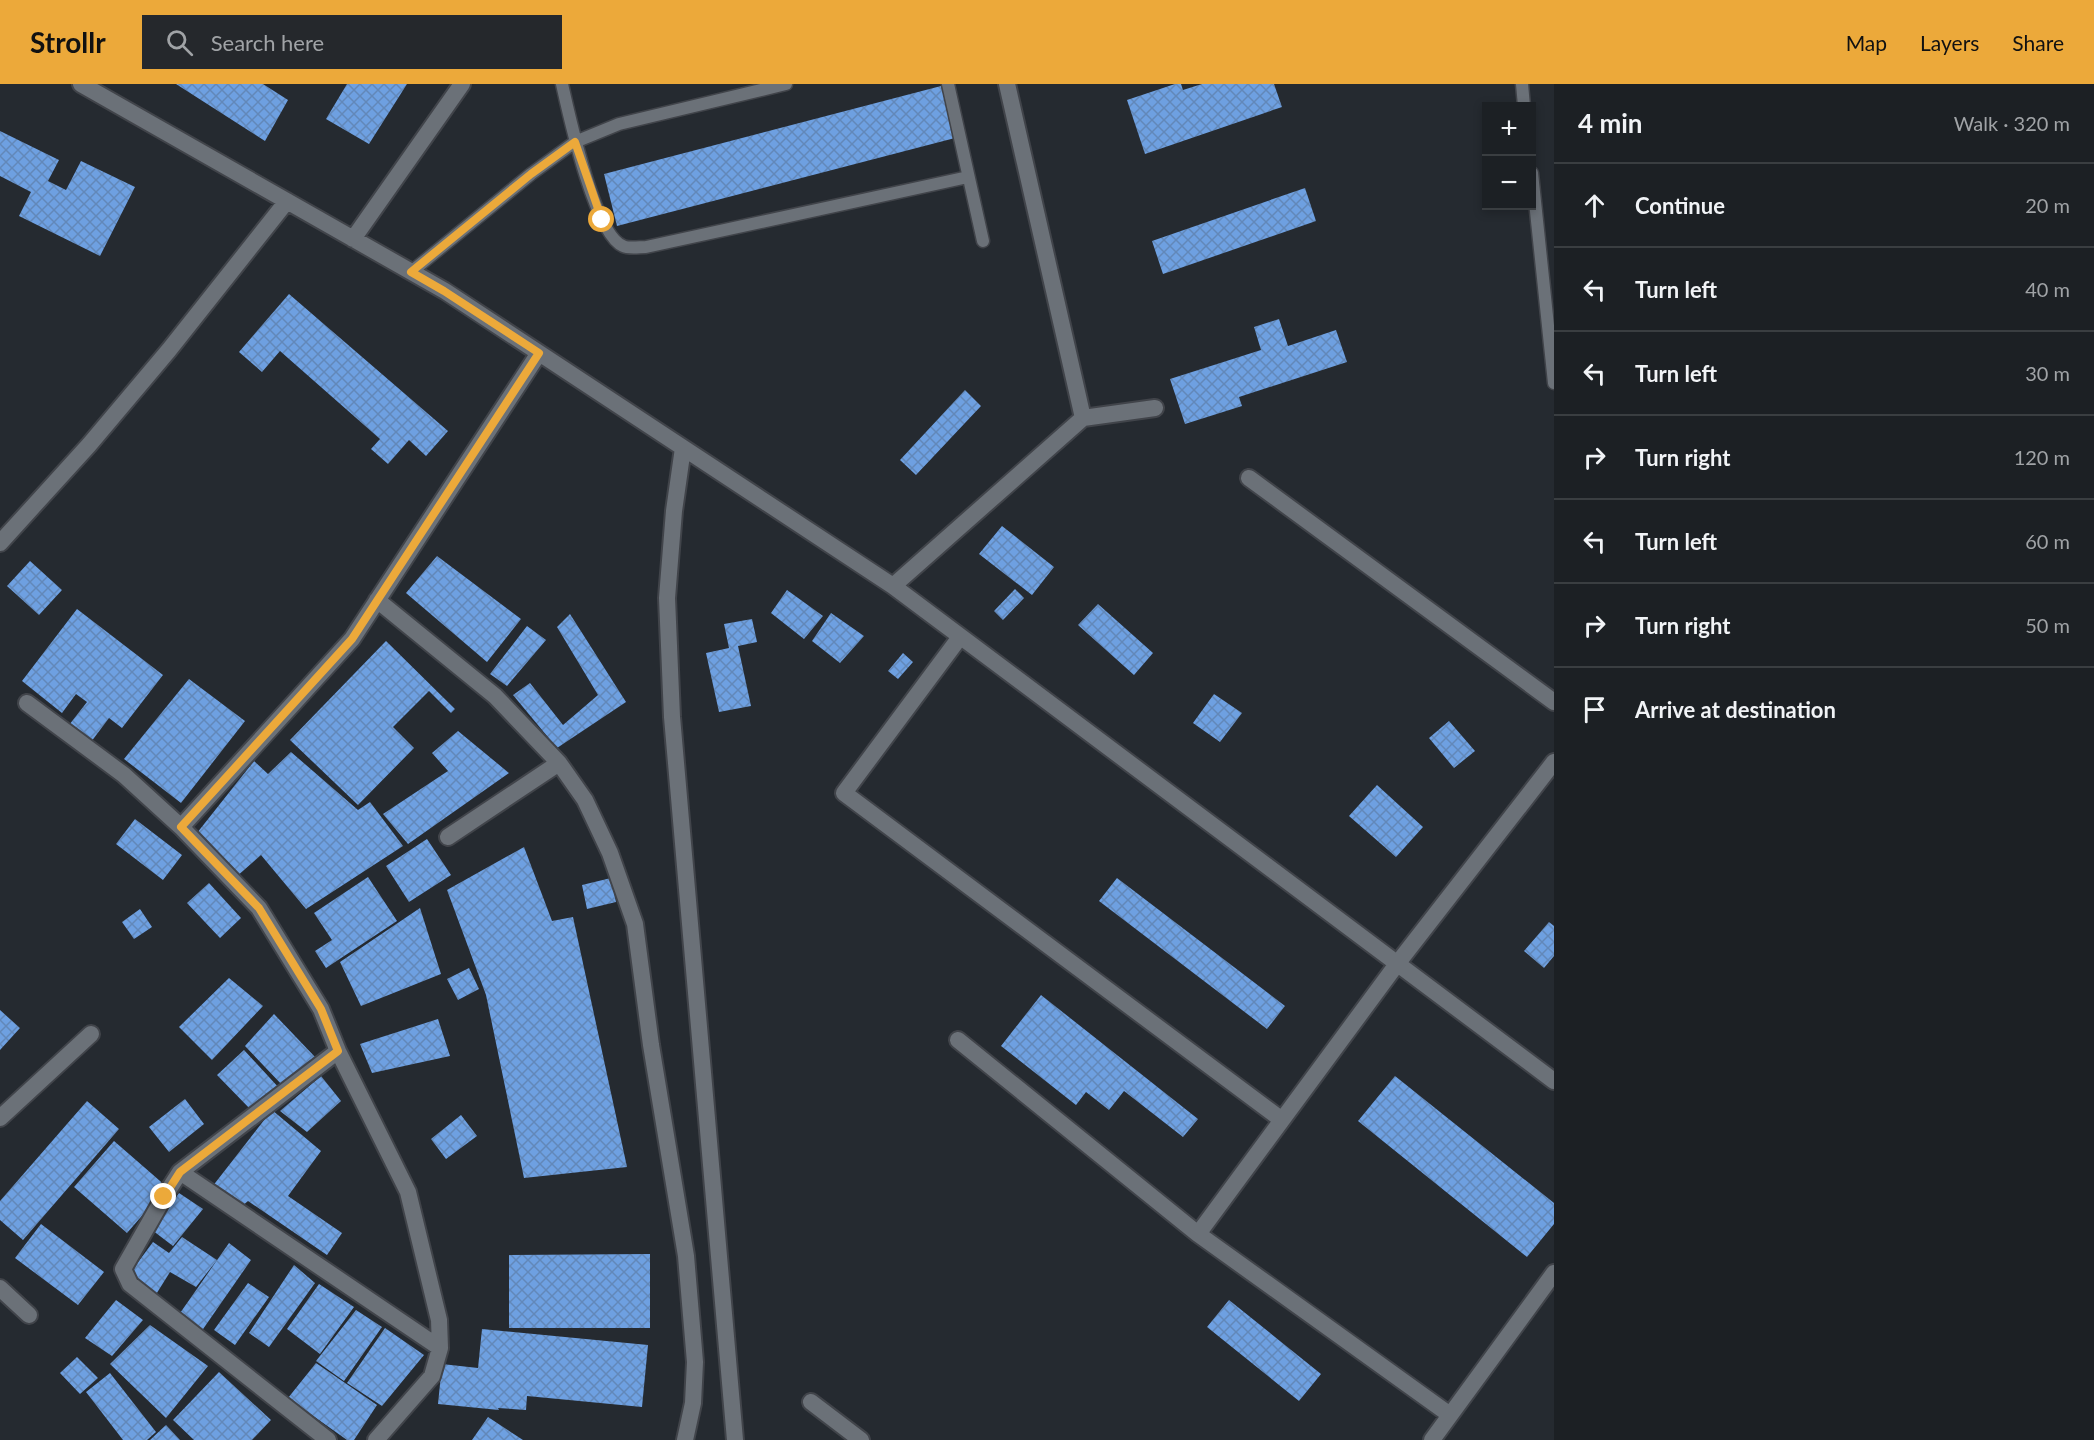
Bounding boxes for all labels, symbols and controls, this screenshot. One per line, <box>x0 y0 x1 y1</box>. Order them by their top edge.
search box <box>142 15 562 69</box>
text: Strollr <box>30 25 106 59</box>
icon: search <box>163 26 196 59</box>
text: Search here <box>211 29 324 56</box>
text: Map <box>1846 30 1887 55</box>
text: Layers <box>1920 30 1979 55</box>
text: Share <box>2012 30 2064 55</box>
map controls <box>1482 102 1536 210</box>
button: + <box>1482 102 1536 156</box>
text: 4 min <box>1578 107 1642 139</box>
text: Walk · 320 m <box>1954 111 2070 135</box>
button: − <box>1482 156 1536 210</box>
icon: ahead <box>1578 189 1611 222</box>
text: Continue <box>1635 192 1725 219</box>
text: 20 m <box>2025 193 2070 217</box>
route start <box>588 206 614 232</box>
icon: left <box>1578 273 1611 306</box>
text: Turn left <box>1635 276 1717 303</box>
text: 40 m <box>2025 277 2070 301</box>
icon: left <box>1578 357 1611 390</box>
text: Turn left <box>1635 360 1717 387</box>
text: 30 m <box>2025 361 2070 385</box>
icon: right <box>1578 441 1611 474</box>
text: Turn right <box>1635 444 1730 471</box>
text: 120 m <box>2014 445 2070 469</box>
icon: left <box>1578 525 1611 558</box>
text: Turn left <box>1635 528 1717 555</box>
text: 60 m <box>2025 529 2070 553</box>
icon: right <box>1578 609 1611 642</box>
text: Turn right <box>1635 612 1730 639</box>
text: 50 m <box>2025 613 2070 637</box>
icon: arrive <box>1578 693 1611 726</box>
text: Arrive at destination <box>1635 696 1836 723</box>
route end <box>150 1183 176 1209</box>

